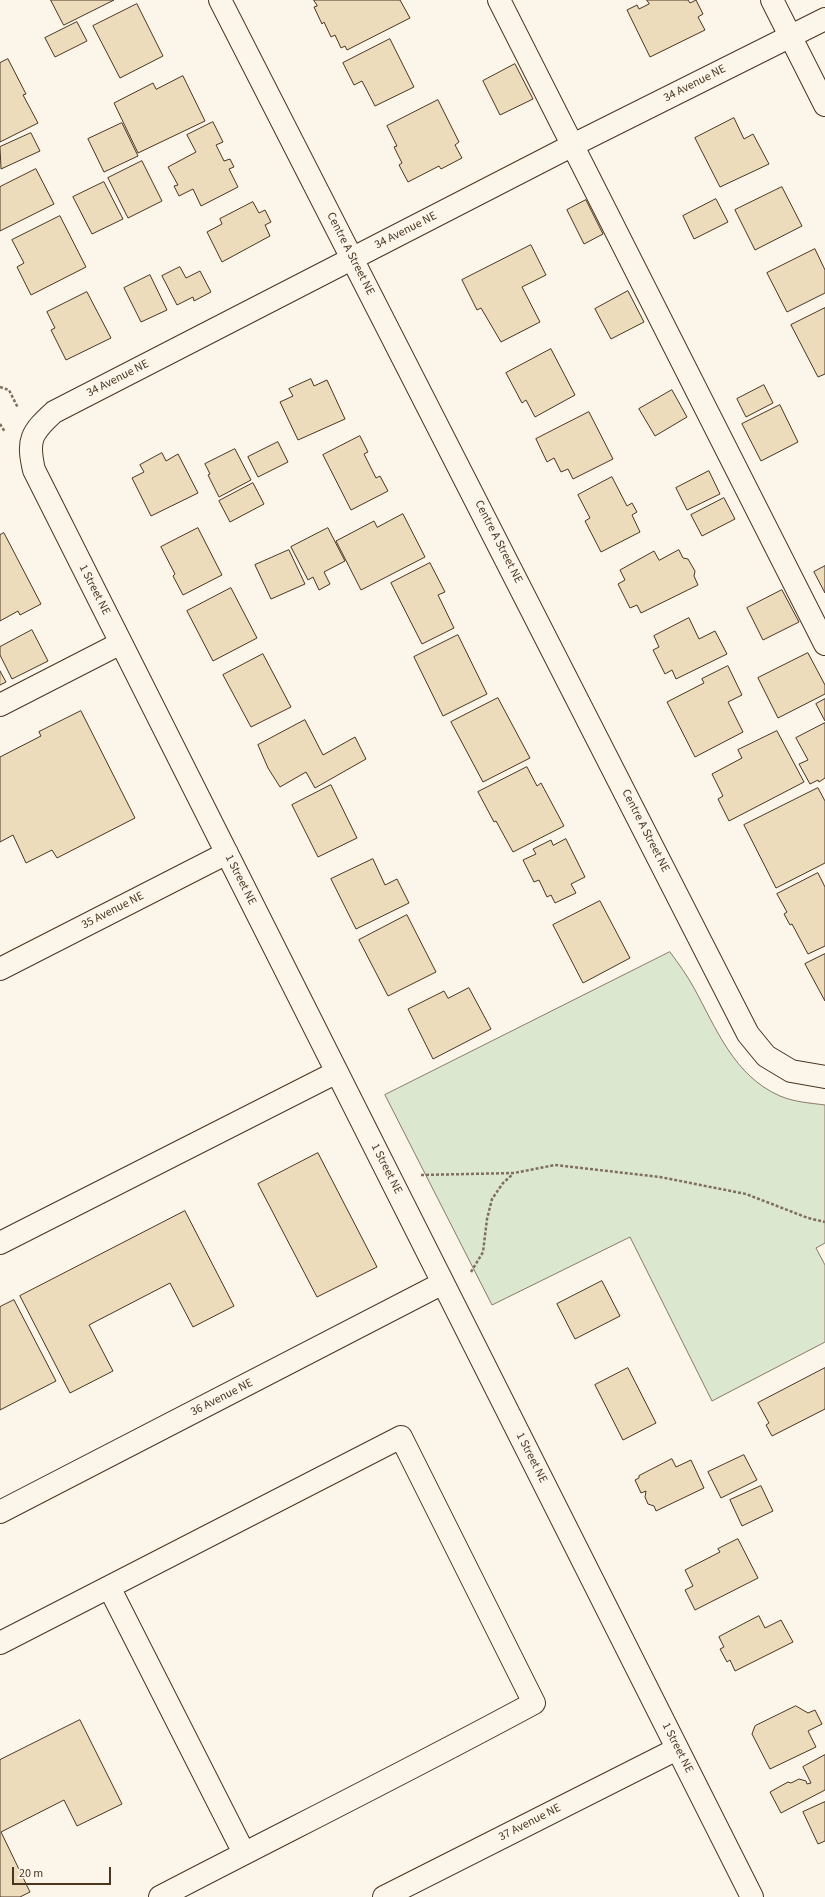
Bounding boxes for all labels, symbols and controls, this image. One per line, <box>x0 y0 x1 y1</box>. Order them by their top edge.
street label: 34 Avenue NE <box>662 62 728 106</box>
street label: 34 Avenue NE <box>373 209 439 253</box>
street label: Centre A Street NE <box>323 210 377 298</box>
street label: 34 Avenue NE <box>85 357 151 401</box>
street label: Centre A Street NE <box>471 498 525 586</box>
street label: 1 Street NE <box>75 562 113 618</box>
street label: Centre A Street NE <box>618 787 672 875</box>
street label: 1 Street NE <box>221 852 259 908</box>
street label: 35 Avenue NE <box>80 889 146 933</box>
street label: 1 Street NE <box>367 1141 405 1197</box>
street label: 36 Avenue NE <box>189 1376 255 1420</box>
street label: 1 Street NE <box>512 1430 550 1486</box>
street label: 1 Street NE <box>658 1720 696 1776</box>
street label: 37 Avenue NE <box>497 1801 563 1845</box>
scale bar <box>14 1859 113 1885</box>
text: 20 m <box>19 1865 43 1882</box>

